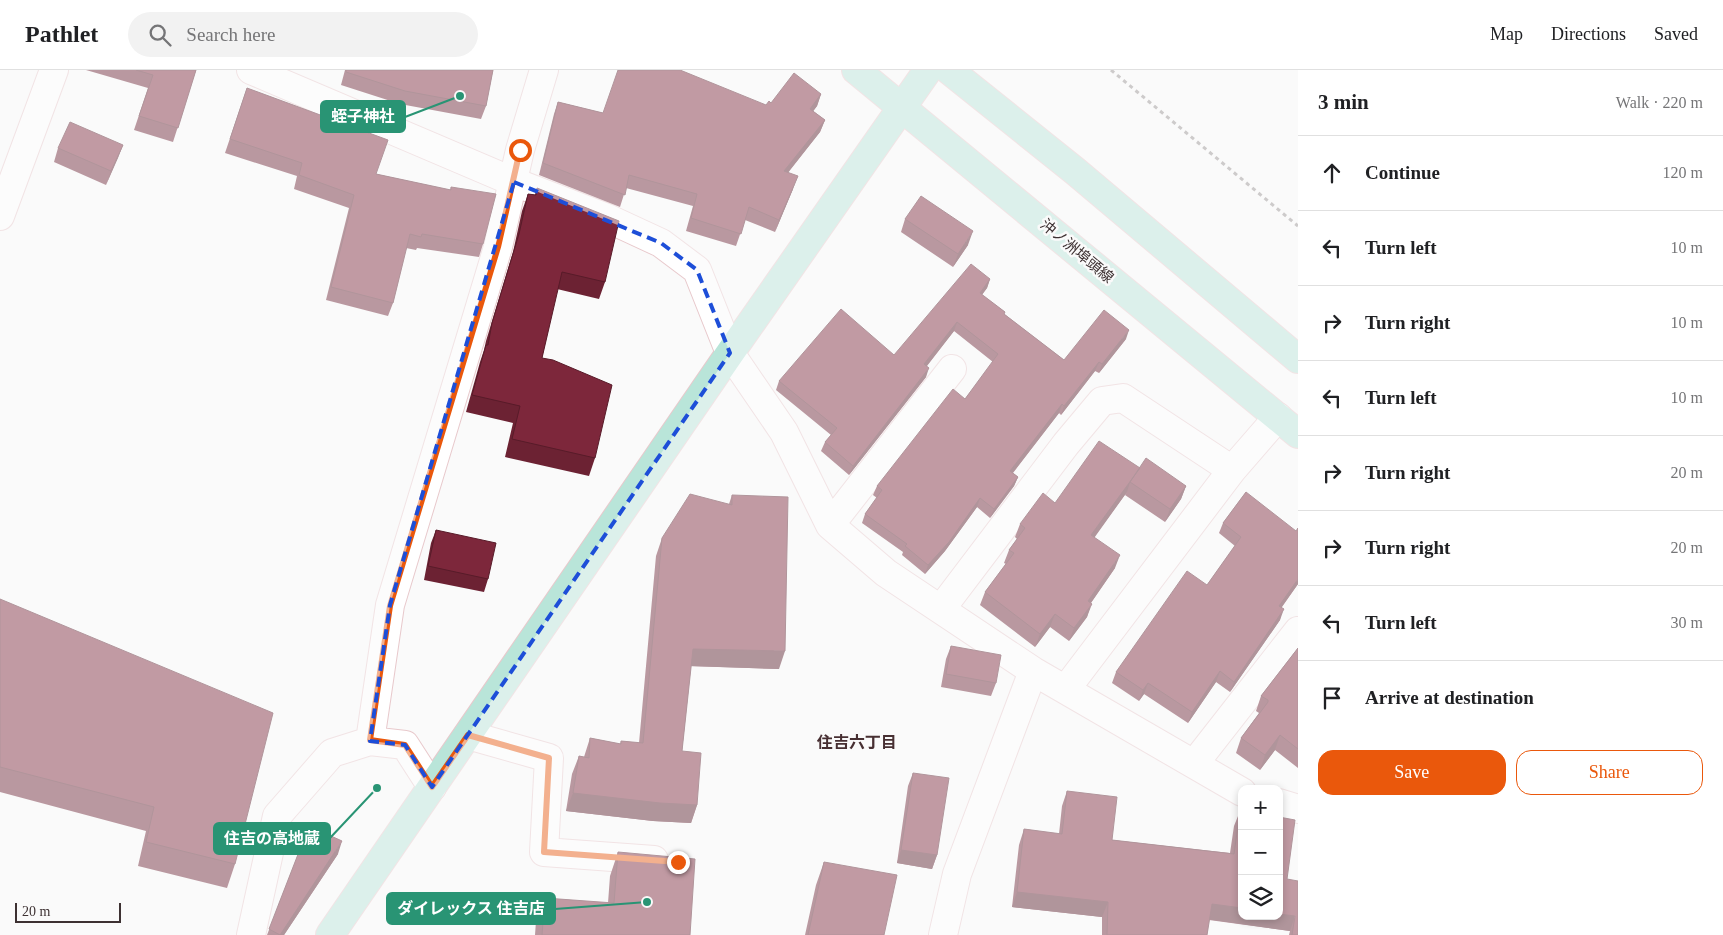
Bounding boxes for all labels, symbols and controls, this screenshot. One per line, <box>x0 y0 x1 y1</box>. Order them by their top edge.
search box <box>128 12 478 57</box>
text: Pathlet <box>25 21 98 47</box>
icon: search <box>146 21 174 49</box>
text: Search here <box>186 24 275 45</box>
text: Map <box>1490 24 1523 44</box>
text: Directions <box>1551 24 1626 44</box>
text: Saved <box>1654 24 1698 44</box>
text: 3 min <box>1318 90 1369 114</box>
text: Walk · 220 m <box>1616 94 1703 111</box>
callout: 蛭子神社 <box>321 101 405 132</box>
text: 蛭子神社 <box>331 107 395 125</box>
route start <box>509 139 532 162</box>
icon: ahead <box>1318 159 1346 187</box>
text: Continue <box>1365 162 1440 183</box>
text: 120 m <box>1663 164 1703 181</box>
street label: 沖ノ洲埠頭線 <box>1037 215 1117 286</box>
icon: left <box>1318 234 1346 262</box>
text: Turn left <box>1365 237 1437 258</box>
text: 10 m <box>1671 239 1703 256</box>
icon: right <box>1318 309 1346 337</box>
text: Turn right <box>1365 312 1450 333</box>
text: 10 m <box>1671 314 1703 331</box>
icon: left <box>1318 384 1346 412</box>
text: Turn left <box>1365 387 1437 408</box>
text: 10 m <box>1671 389 1703 406</box>
icon: right <box>1318 459 1346 487</box>
text: Turn right <box>1365 462 1450 483</box>
text: 20 m <box>1671 464 1703 481</box>
icon: right <box>1318 534 1346 562</box>
text: Turn right <box>1365 537 1450 558</box>
text: 20 m <box>1671 539 1703 556</box>
icon: left <box>1318 609 1346 637</box>
text: Turn left <box>1365 612 1437 633</box>
text: 30 m <box>1671 614 1703 631</box>
icon: arrive <box>1318 684 1346 712</box>
text: Arrive at destination <box>1365 687 1534 708</box>
district label: 住吉六丁目 <box>816 734 897 751</box>
button: Save <box>1318 750 1506 795</box>
button: Share <box>1516 750 1703 795</box>
map controls <box>1238 785 1283 920</box>
button: + <box>1238 785 1283 830</box>
callout: 住吉の高地蔵 <box>214 823 330 854</box>
text: 住吉の高地蔵 <box>223 830 320 847</box>
button: − <box>1238 830 1283 875</box>
route end <box>667 851 690 874</box>
button: layers <box>1238 875 1283 920</box>
callout: ダイレックス 住吉店 <box>387 893 555 924</box>
scale bar <box>15 900 121 923</box>
text: ダイレックス 住吉店 <box>397 900 545 917</box>
text: 20 m <box>22 904 50 919</box>

